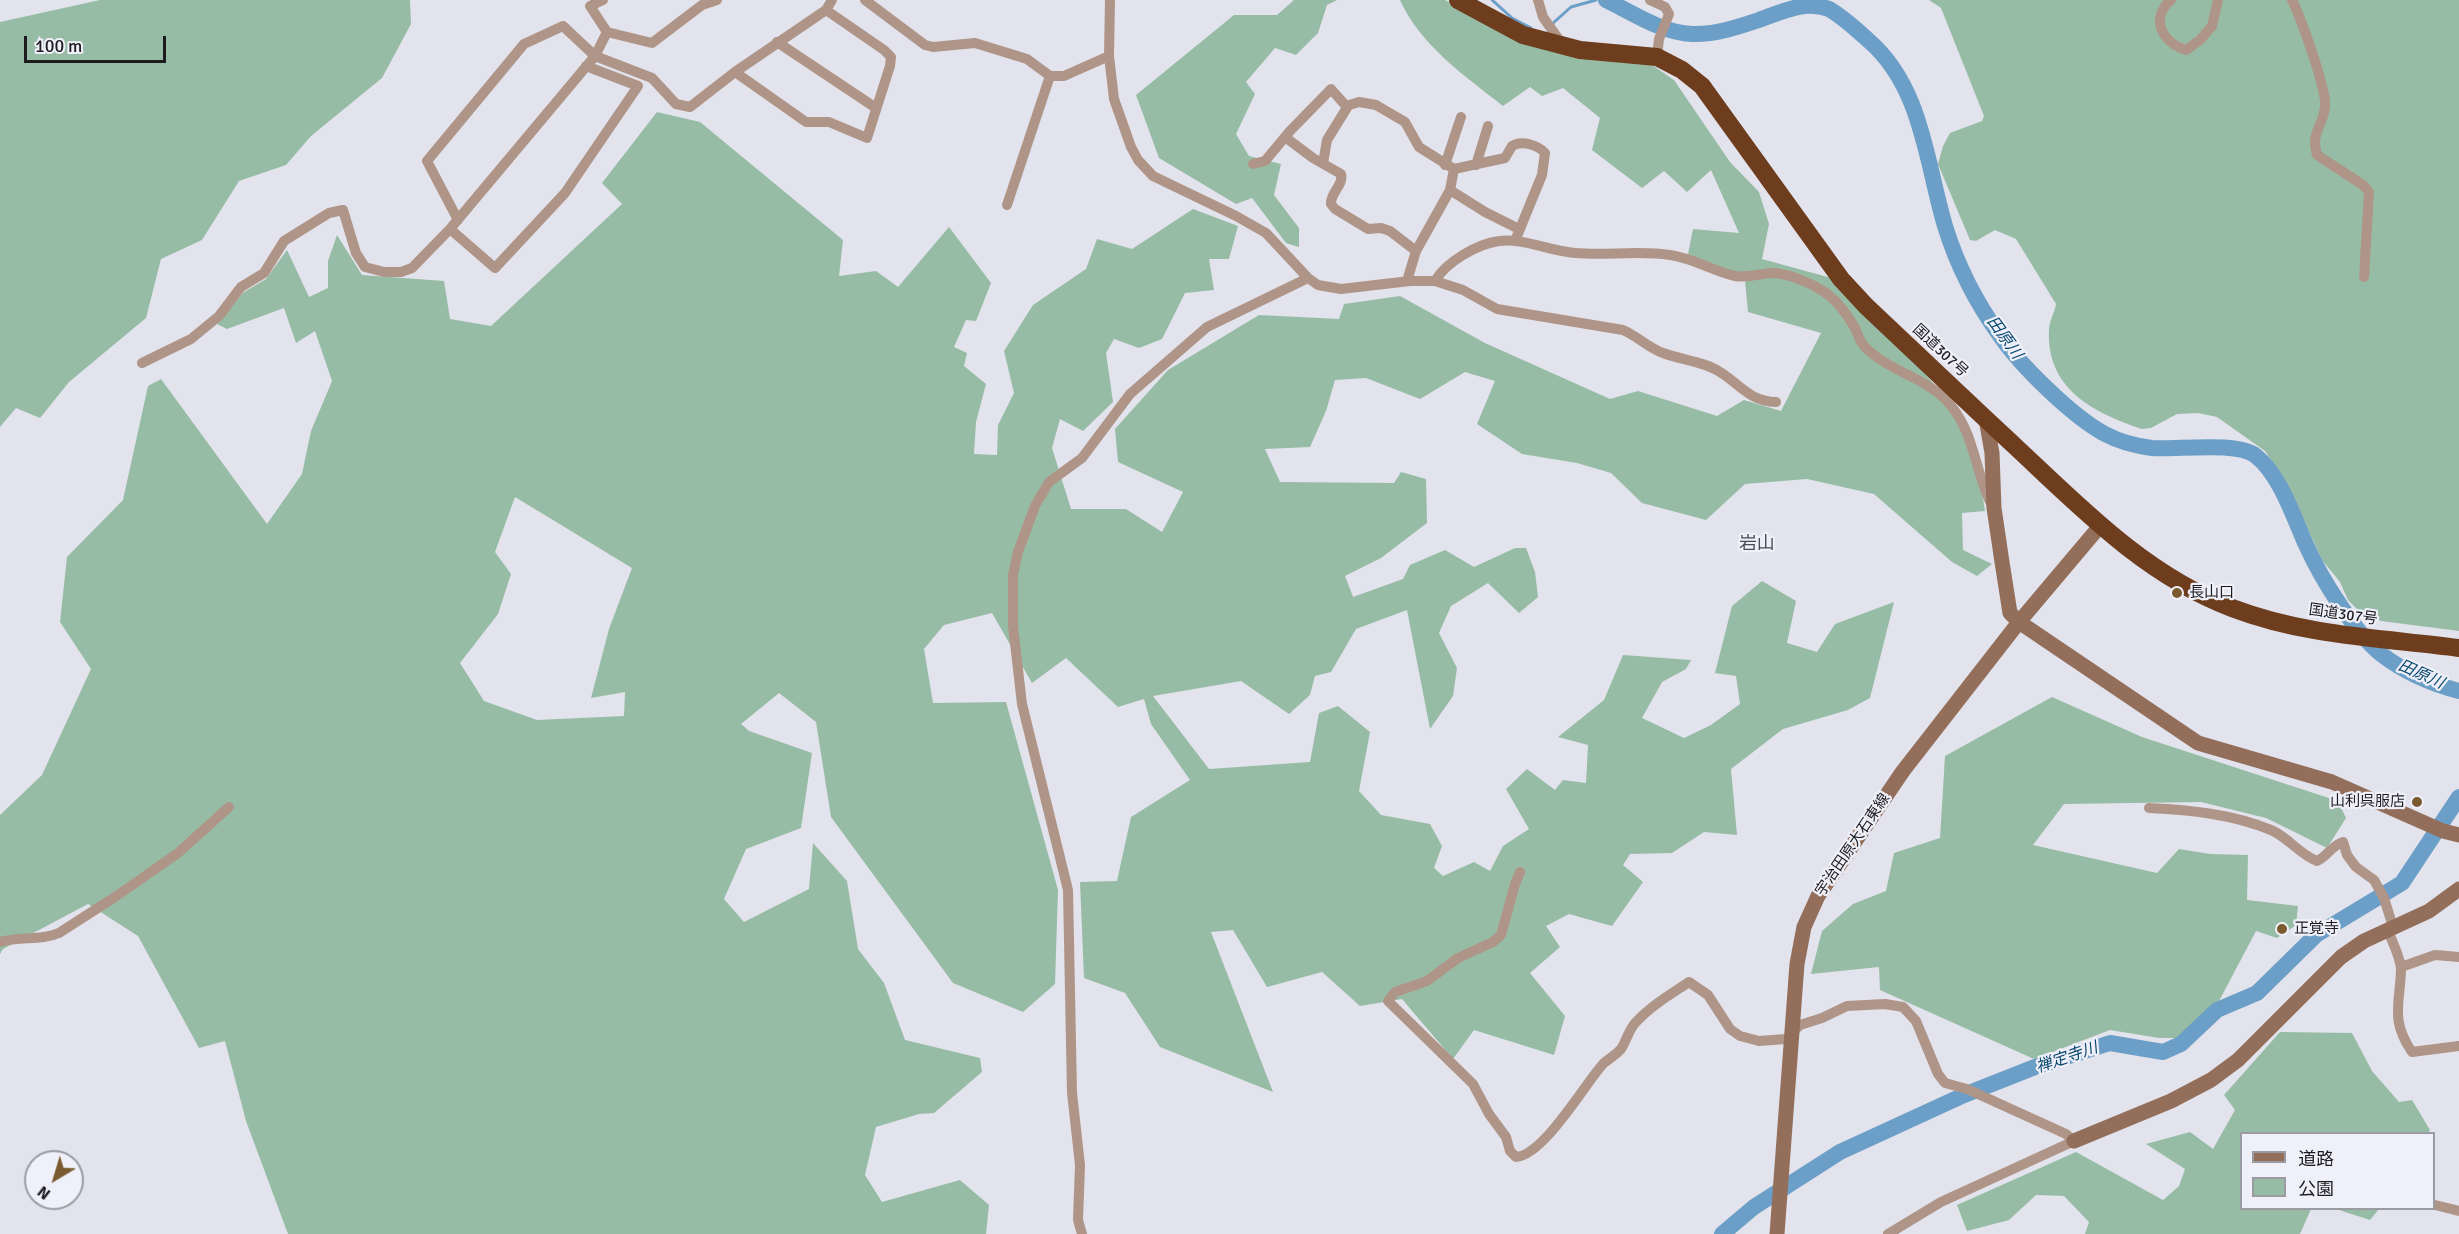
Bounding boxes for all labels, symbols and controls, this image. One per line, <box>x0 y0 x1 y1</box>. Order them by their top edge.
scale bar <box>27 24 170 62</box>
text: 100 m <box>35 35 82 57</box>
water label: 田原川 <box>1982 313 2026 363</box>
street label: 国道307号 <box>1909 321 1971 381</box>
district label: 岩山 <box>1739 533 1775 555</box>
place label: 長山口 <box>2189 584 2234 602</box>
marker: 長山口 <box>2170 586 2184 600</box>
street label: 国道307号 <box>2307 601 2379 629</box>
water label: 田原川 <box>2395 656 2447 694</box>
street label: 宇治田原大石東線 <box>1812 790 1894 900</box>
place label: 山利呉服店 <box>2330 793 2405 811</box>
marker: 山利呉服店 <box>2410 795 2424 809</box>
place label: 正覚寺 <box>2294 920 2339 938</box>
marker: 正覚寺 <box>2275 922 2289 936</box>
water label: 禅定寺川 <box>2034 1039 2100 1077</box>
legend <box>2240 1132 2435 1210</box>
text: 道路 <box>2298 1148 2334 1170</box>
north arrow <box>24 1150 84 1210</box>
text: 公園 <box>2298 1178 2334 1200</box>
text: N <box>34 1181 55 1204</box>

